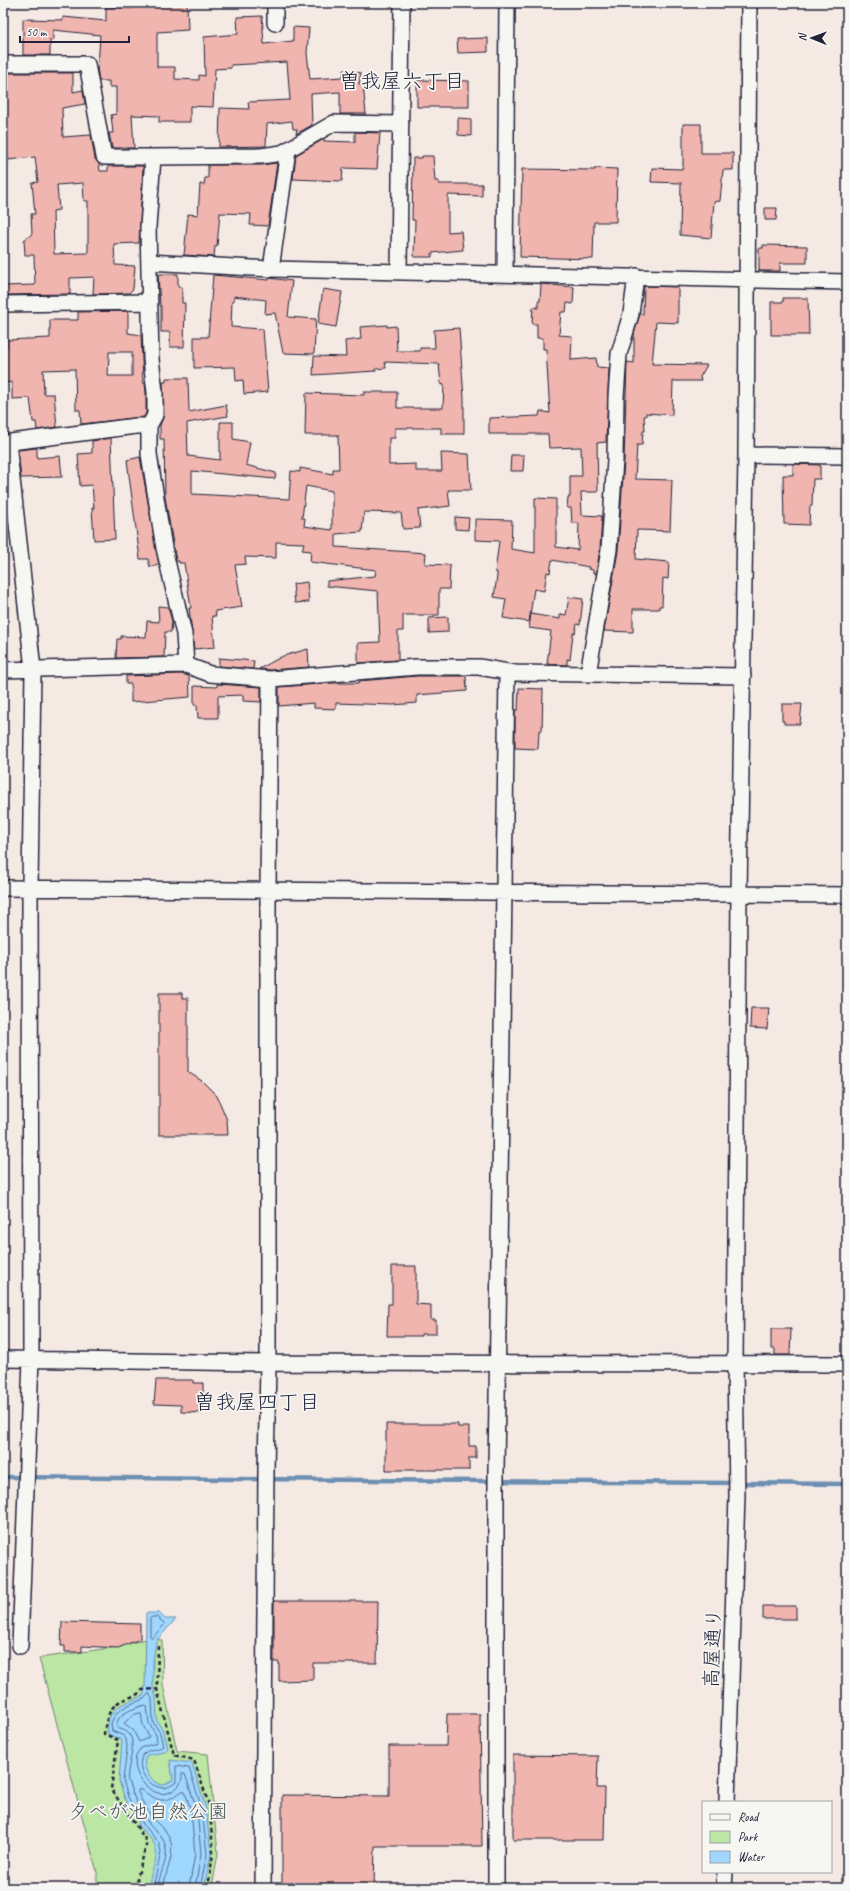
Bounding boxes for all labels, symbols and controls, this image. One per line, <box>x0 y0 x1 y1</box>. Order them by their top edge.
scale bar <box>20 18 129 44</box>
north arrow <box>792 18 832 58</box>
text: 50 m <box>26 24 48 40</box>
text: N <box>795 32 809 41</box>
district label: 曽我屋六丁目 <box>339 68 465 94</box>
district label: 曽我屋四丁目 <box>194 1389 320 1415</box>
street label: 高屋通り <box>699 1608 726 1688</box>
park label: 夕べが池自然公園 <box>68 1799 228 1824</box>
legend <box>702 1801 832 1873</box>
text: Road <box>738 1809 760 1825</box>
text: Park <box>738 1829 759 1845</box>
text: Water <box>738 1849 766 1865</box>

